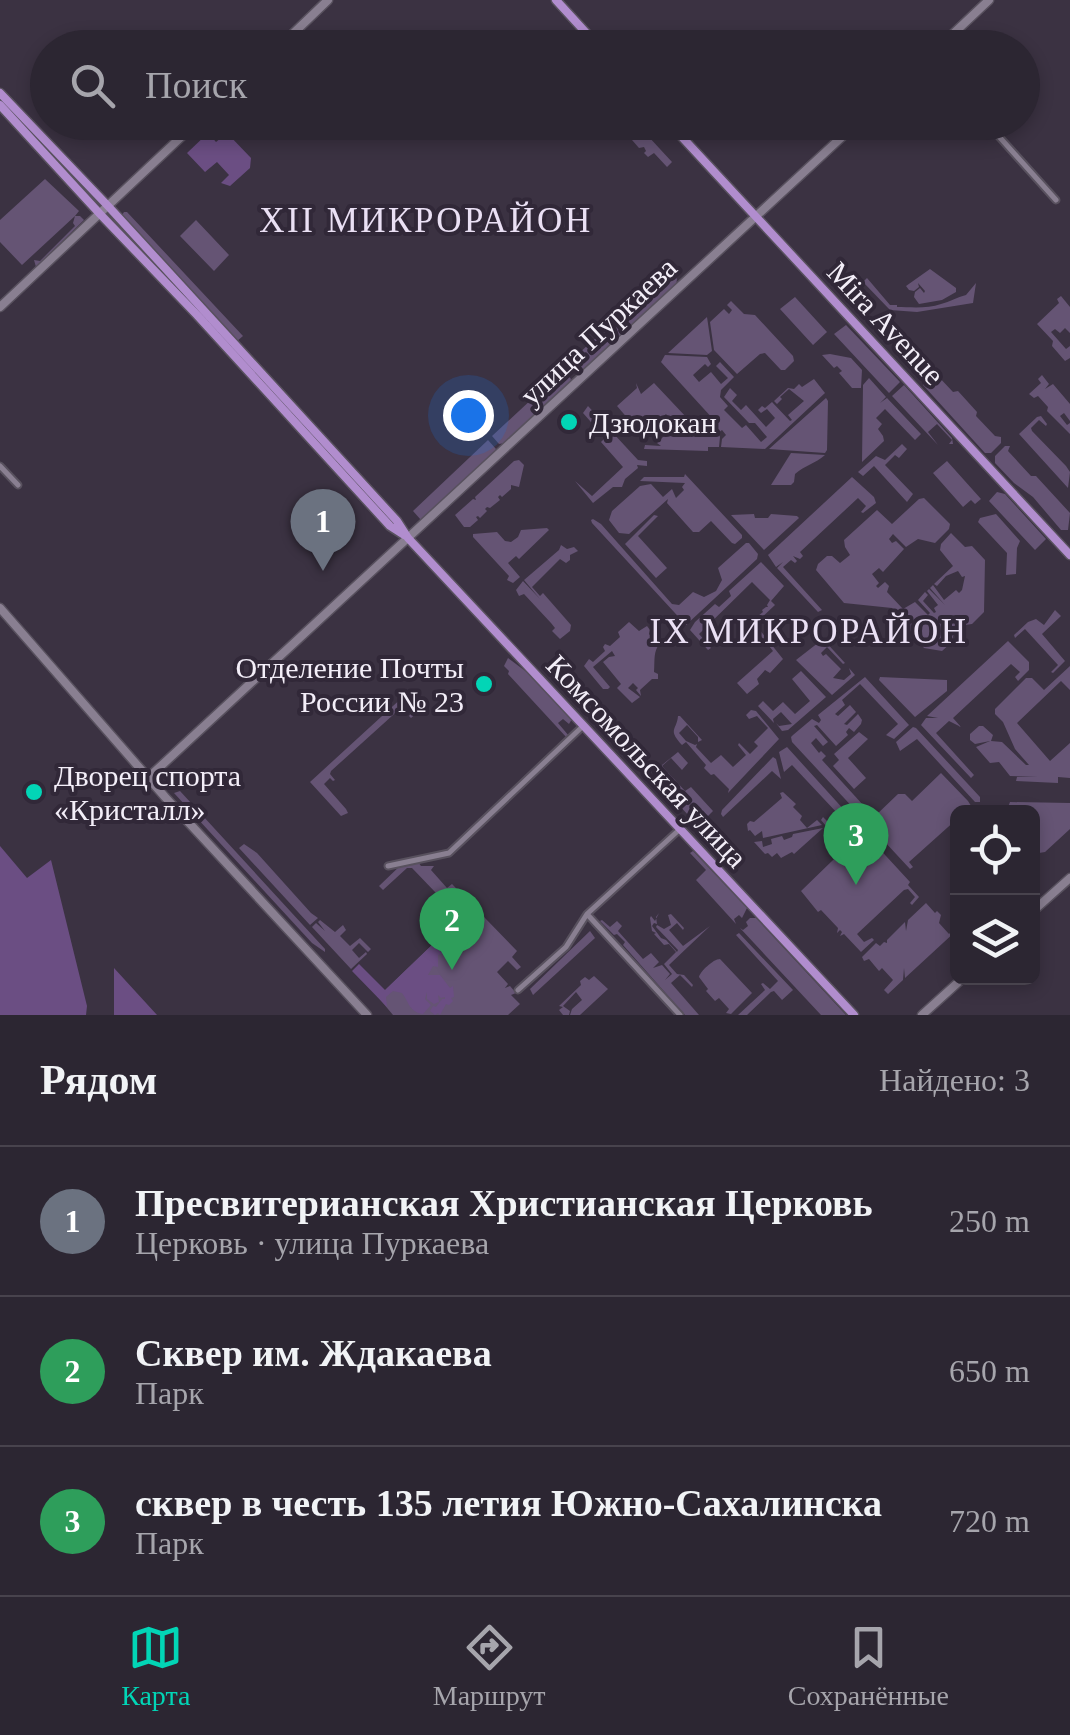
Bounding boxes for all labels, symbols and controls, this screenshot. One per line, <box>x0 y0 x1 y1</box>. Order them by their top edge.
search box <box>30 30 1040 140</box>
icon: search <box>65 58 120 113</box>
text: Поиск <box>145 64 247 106</box>
district label: XII МИКРОРАЙОН <box>259 201 593 240</box>
street label: улица Пуркаева <box>513 250 683 412</box>
street label: Mira Avenue <box>821 255 951 391</box>
your location <box>443 390 494 441</box>
place label: Дзюдокан <box>589 406 717 439</box>
marker: Дзюдокан <box>558 411 580 433</box>
pin: 1 <box>290 488 356 571</box>
district label: IX МИКРОРАЙОН <box>649 612 969 651</box>
street label: Комсомольская улица <box>540 648 754 874</box>
place label: Отделение Почты России № 23 <box>236 651 464 718</box>
marker: Отделение Почты России № 23 <box>473 673 495 695</box>
place label: Дворец спорта «Кристалл» <box>54 759 241 826</box>
marker: Дворец спорта «Кристалл» <box>23 781 45 803</box>
pin: 3 <box>824 802 888 885</box>
map controls <box>950 805 1040 985</box>
button: locate <box>950 805 1040 895</box>
pin: 2 <box>420 888 484 970</box>
button: layers <box>950 895 1040 985</box>
text: Рядом <box>40 1057 157 1103</box>
text: Найдено: 3 <box>879 1062 1030 1098</box>
text: Пресвитерианская Христианская Церковь <box>135 1182 873 1224</box>
text: 1 <box>65 1203 81 1239</box>
text: 250 m <box>949 1203 1030 1239</box>
text: Церковь · улица Пуркаева <box>135 1225 489 1261</box>
text: Сквер им. Ждакаева <box>135 1332 492 1374</box>
text: 2 <box>65 1353 81 1389</box>
text: 650 m <box>949 1353 1030 1389</box>
text: Парк <box>135 1375 204 1411</box>
text: сквер в честь 135 летия Южно-Сахалинска <box>135 1482 882 1524</box>
text: 3 <box>65 1503 81 1539</box>
text: 720 m <box>949 1503 1030 1539</box>
text: Парк <box>135 1525 204 1561</box>
tab: Карта <box>121 1620 191 1712</box>
tab: Маршрут <box>433 1620 546 1712</box>
tab: Сохранённые <box>788 1620 949 1712</box>

